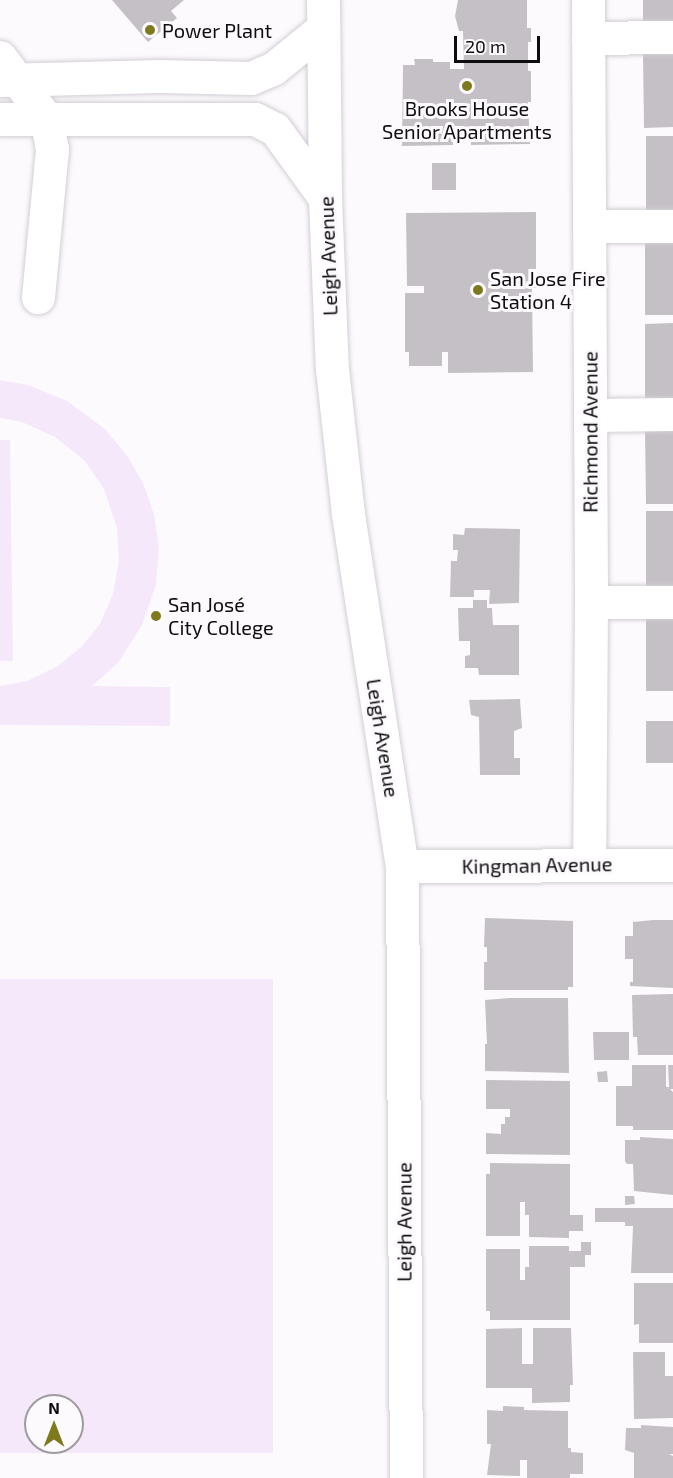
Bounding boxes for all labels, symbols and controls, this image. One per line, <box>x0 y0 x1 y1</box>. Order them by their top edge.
place label: Power Plant <box>162 18 273 42</box>
marker: Power Plant <box>143 23 157 37</box>
scale bar <box>457 24 542 62</box>
text: 20 m <box>465 35 506 57</box>
marker: Brooks House Senior Apartments <box>460 79 474 93</box>
place label: Brooks House Senior Apartments <box>382 96 552 143</box>
street label: Leigh Avenue <box>314 196 342 316</box>
place label: San Jose Fire Station 4 <box>490 266 606 313</box>
marker: San Jose Fire Station 4 <box>471 283 485 297</box>
street label: Richmond Avenue <box>578 351 602 513</box>
place label: San José City College <box>168 592 274 639</box>
marker: San José City College <box>149 609 163 623</box>
street label: Leigh Avenue <box>362 677 404 799</box>
street label: Kingman Avenue <box>461 852 613 878</box>
street label: Leigh Avenue <box>392 1162 416 1282</box>
north arrow <box>24 1394 84 1454</box>
text: N <box>48 1398 60 1417</box>

